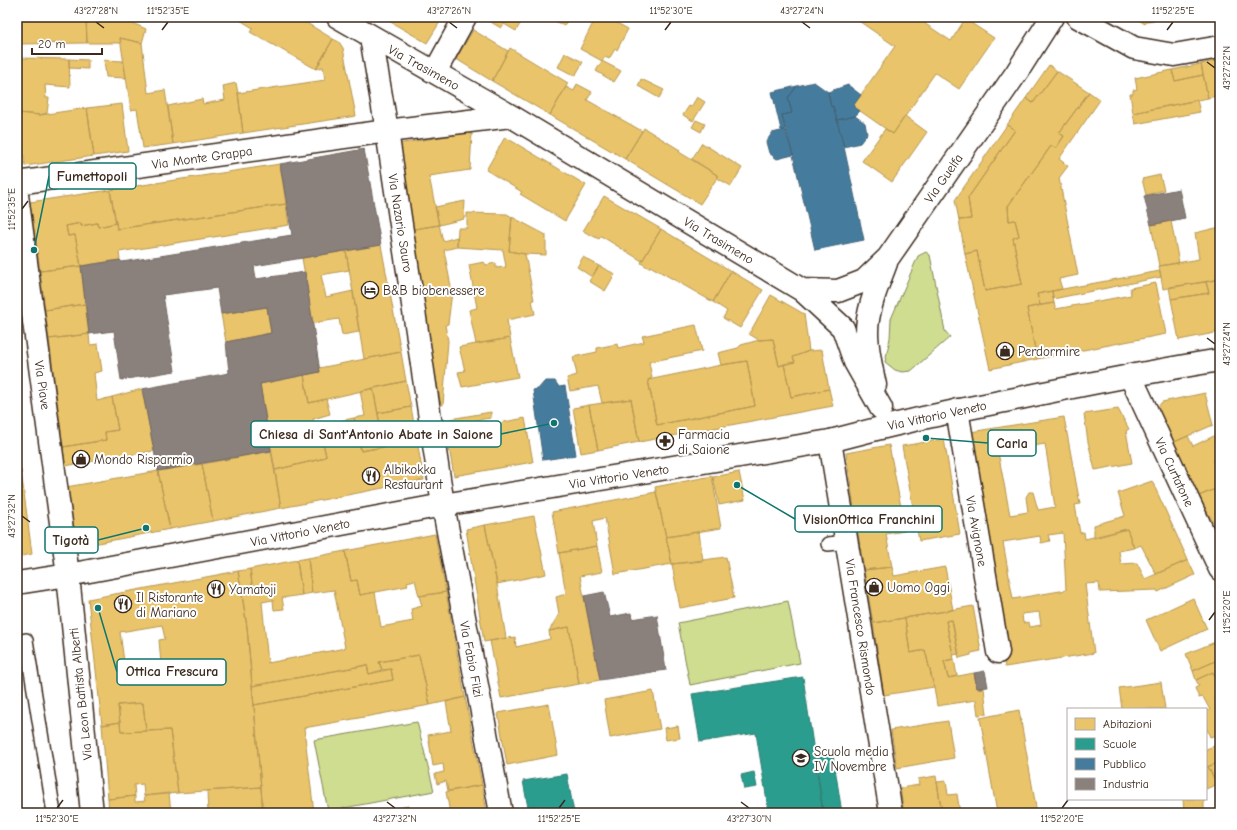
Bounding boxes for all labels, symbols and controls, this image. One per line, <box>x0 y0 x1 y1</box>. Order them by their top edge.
text: 43°27'28"N <box>74 5 118 17</box>
text: 11°52'35"E <box>147 5 189 17</box>
text: 43°27'26"N <box>427 5 471 17</box>
text: 11°52'30"E <box>650 5 692 17</box>
text: 43°27'24"N <box>780 5 824 17</box>
text: 11°52'25"E <box>1152 5 1194 17</box>
scale bar <box>32 30 102 56</box>
text: 20 m <box>38 37 66 51</box>
street label: Via Trasimeno <box>386 42 462 93</box>
text: 43°27'22"N <box>1221 46 1233 90</box>
street label: Via Monte Grappa <box>151 143 253 172</box>
street label: Via Guelfa <box>921 151 966 206</box>
callout: Fumettopoli <box>49 163 136 189</box>
text: Fumettopoli <box>57 168 127 185</box>
street label: Via Nazario Sauro <box>385 173 416 274</box>
text: 11°52'35"E <box>6 188 18 230</box>
street label: Via Trasimeno <box>681 214 757 267</box>
hotel icon: B&B biobenessere <box>360 280 380 300</box>
place label: B&B biobenessere <box>383 283 485 298</box>
text: 43°27'24"N <box>1221 322 1233 366</box>
shop icon: Perdormire <box>995 341 1015 361</box>
place label: Perdormire <box>1018 344 1081 359</box>
street label: Via Piave <box>32 359 53 411</box>
street label: Via Vittorio Veneto <box>886 398 988 433</box>
callout: Chiesa di Sant'Antonio Abate in Saione <box>251 421 501 447</box>
text: Chiesa di Sant'Antonio Abate in Saione <box>259 426 493 443</box>
place label: Farmacia di Saione <box>678 427 730 457</box>
callout: Carla <box>988 430 1036 456</box>
pharmacy icon: Farmacia di Saione <box>655 431 675 451</box>
text: Carla <box>996 435 1028 452</box>
street label: Via Curtatone <box>1152 435 1197 510</box>
shop icon: Mondo Risparmio <box>71 449 91 469</box>
place label: Mondo Risparmio <box>94 452 193 467</box>
street label: Via Vittorio Veneto <box>568 461 670 492</box>
place label: Albikokka Restaurant <box>384 462 444 492</box>
restaurant icon: Albikokka Restaurant <box>361 466 381 486</box>
text: 43°27'32"N <box>6 494 18 538</box>
street label: Via Avignone <box>963 495 990 568</box>
callout: VisionOttica Franchini <box>795 506 942 532</box>
text: VisionOttica Franchini <box>803 511 935 528</box>
street label: Via Vittorio Veneto <box>249 515 351 549</box>
callout: Tigotà <box>45 527 98 553</box>
text: Tigotà <box>53 532 89 549</box>
street label: Via Francesco Rismondo <box>842 558 879 696</box>
shop icon: Uomo Oggi <box>864 577 884 597</box>
restaurant icon: Yamatoji <box>206 579 226 599</box>
place label: Uomo Oggi <box>887 580 950 595</box>
place label: Yamatoji <box>229 582 276 597</box>
place label: Il Ristorante di Mariano <box>136 590 204 620</box>
text: 11°52'20"E <box>1221 590 1233 634</box>
restaurant icon: Il Ristorante di Mariano <box>113 594 133 614</box>
street label: Via Fabio Filzi <box>457 620 486 699</box>
street label: Via Leon Battista Alberti <box>66 627 95 761</box>
callout: Ottica Frescura <box>117 659 226 685</box>
text: Ottica Frescura <box>126 663 218 680</box>
legend <box>1067 708 1207 800</box>
text: Abitazioni <box>1103 717 1152 731</box>
text: Scuole <box>1103 737 1137 751</box>
place label: Scuola media IV Novembre <box>814 744 889 774</box>
school or university icon: Scuola media IV Novembre <box>791 748 811 768</box>
text: Pubblico <box>1103 757 1146 771</box>
text: Industria <box>1103 777 1149 791</box>
text: 11°52'30"E <box>36 813 78 825</box>
text: 43°27'32"N <box>373 813 417 825</box>
text: 11°52'25"E <box>538 813 580 825</box>
text: 43°27'30"N <box>727 813 771 825</box>
text: 11°52'20"E <box>1040 813 1084 825</box>

